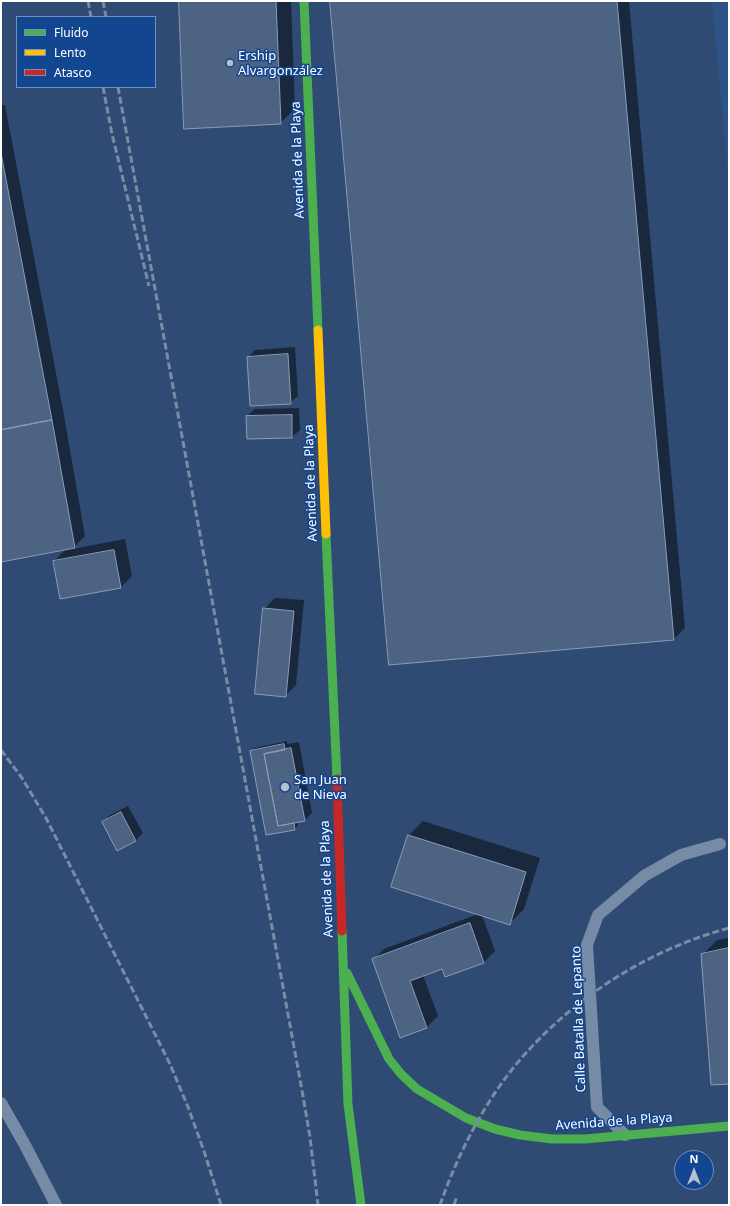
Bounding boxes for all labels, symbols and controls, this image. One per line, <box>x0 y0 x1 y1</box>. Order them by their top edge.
legend <box>16 16 156 88</box>
text: Fluido <box>54 24 88 41</box>
text: Lento <box>54 44 86 61</box>
place label: Ership Alvargonzález <box>238 48 323 79</box>
marker: Ership Alvargonzález <box>225 58 235 68</box>
text: Atasco <box>54 64 92 81</box>
street label: Avenida de la Playa <box>288 101 308 219</box>
street label: Avenida de la Playa <box>301 424 321 542</box>
place label: San Juan de Nieva <box>294 772 347 803</box>
marker: San Juan de Nieva <box>279 781 291 793</box>
street label: Avenida de la Playa <box>317 820 337 938</box>
street label: Calle Batalla de Lepanto <box>569 945 589 1093</box>
street label: Avenida de la Playa <box>555 1110 673 1134</box>
north arrow <box>674 1150 714 1190</box>
text: N <box>690 1151 698 1166</box>

